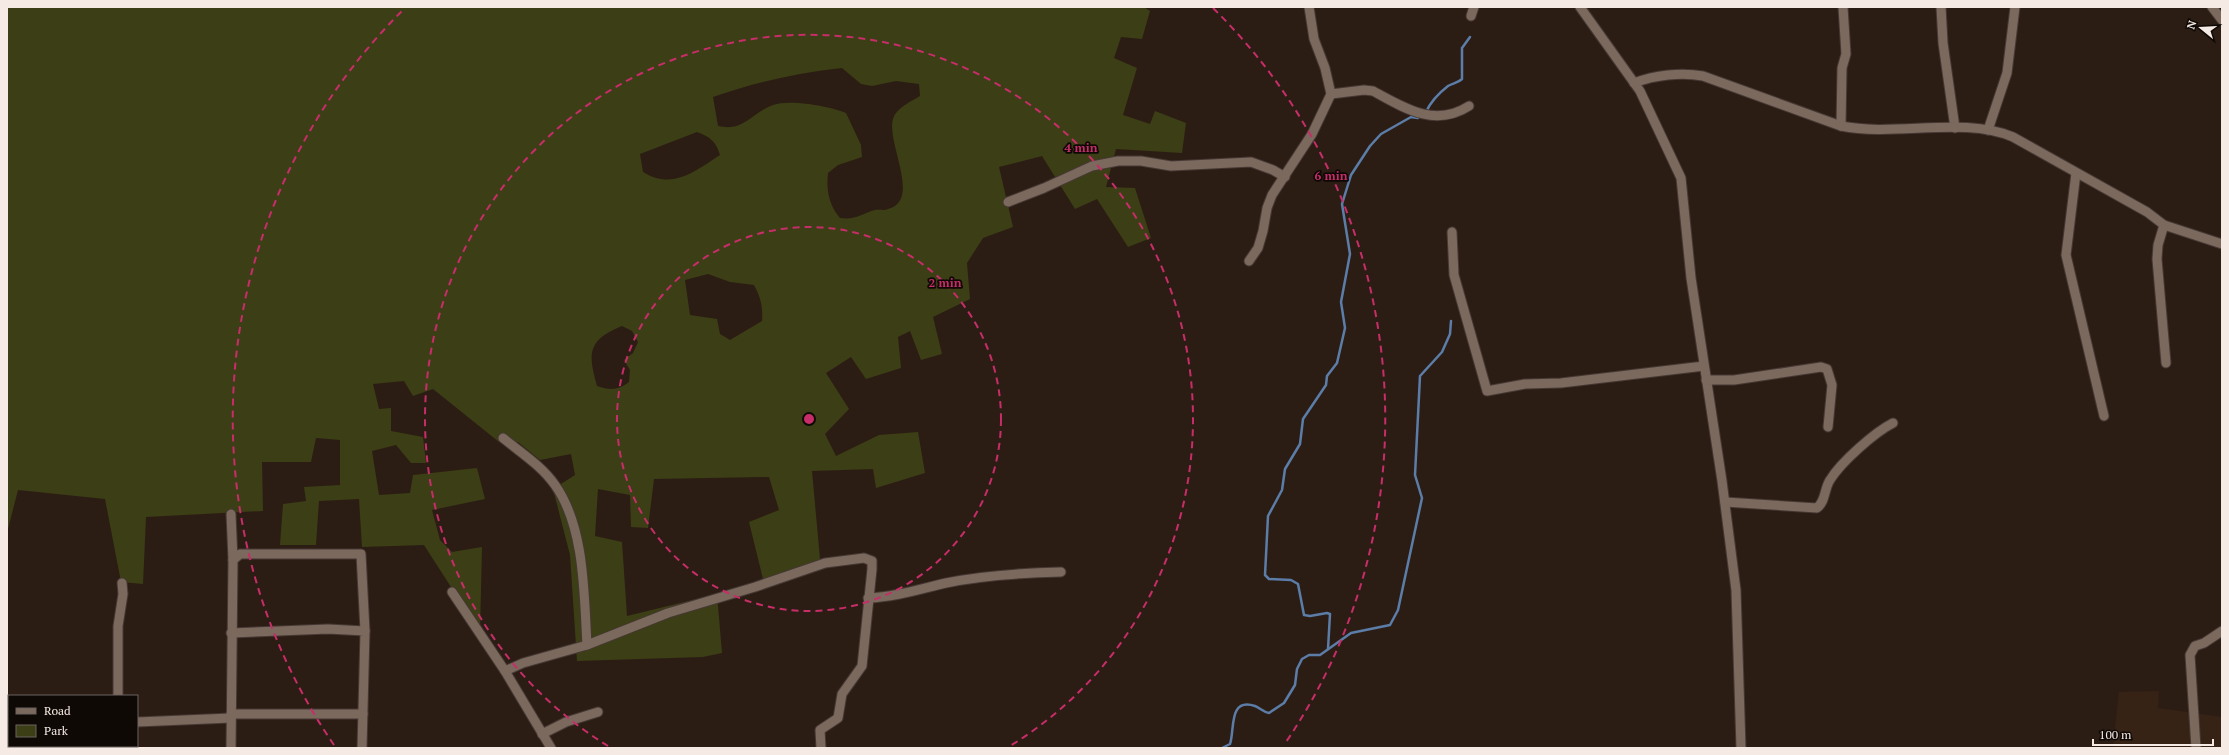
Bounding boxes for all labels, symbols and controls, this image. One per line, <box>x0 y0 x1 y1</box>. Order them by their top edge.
north arrow <box>2181 8 2221 48</box>
text: N <box>2184 18 2200 31</box>
text: 4 min <box>1065 140 1098 155</box>
text: 6 min <box>1315 168 1348 183</box>
text: 2 min <box>929 275 962 290</box>
centre of rings <box>802 412 816 426</box>
legend <box>8 695 138 747</box>
text: Road <box>44 703 71 718</box>
scale bar <box>2093 721 2213 747</box>
text: Park <box>44 723 69 738</box>
text: 100 m <box>2099 727 2132 742</box>

